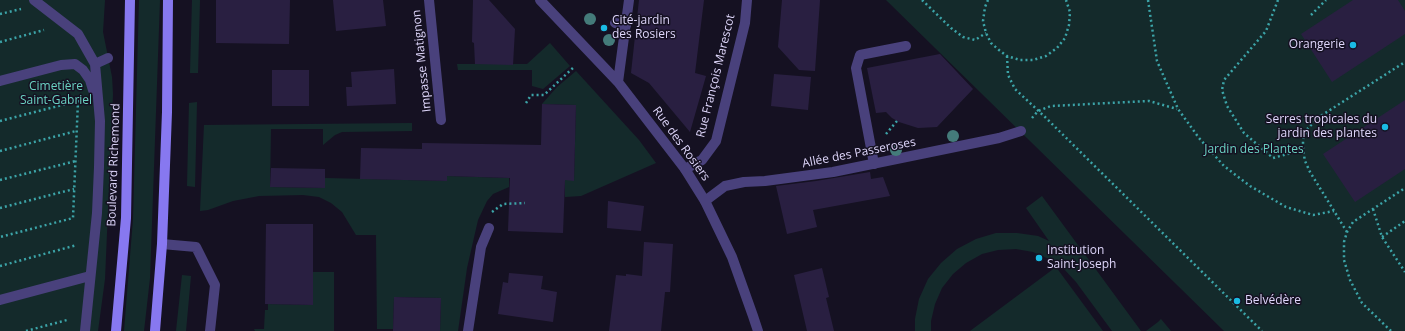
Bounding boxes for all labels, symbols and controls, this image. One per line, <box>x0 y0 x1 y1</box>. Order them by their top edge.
street label: Impasse Matignon <box>409 9 435 113</box>
street label: Rue François Marescot <box>694 13 738 139</box>
place label: Cité-jardin des Rosiers <box>612 14 676 42</box>
marker: Cité-jardin des Rosiers <box>599 23 609 33</box>
place label: Orangerie <box>1289 38 1345 52</box>
marker: Orangerie <box>1348 40 1358 50</box>
park label: Cimetière Saint-Gabriel <box>20 80 92 108</box>
street label: Boulevard Richemond <box>105 103 123 227</box>
street label: Rue des Rosiers <box>649 104 713 184</box>
place label: Serres tropicales du jardin des plantes <box>1266 113 1377 141</box>
marker: Serres tropicales du jardin des plantes <box>1380 122 1390 132</box>
street label: Allée des Passeroses <box>801 135 917 171</box>
park label: Jardin des Plantes <box>1204 143 1304 157</box>
place label: Institution Saint-Joseph <box>1047 244 1116 272</box>
marker: Institution Saint-Joseph <box>1034 253 1044 263</box>
place label: Belvédère <box>1245 294 1301 308</box>
marker: Belvédère <box>1232 296 1242 306</box>

